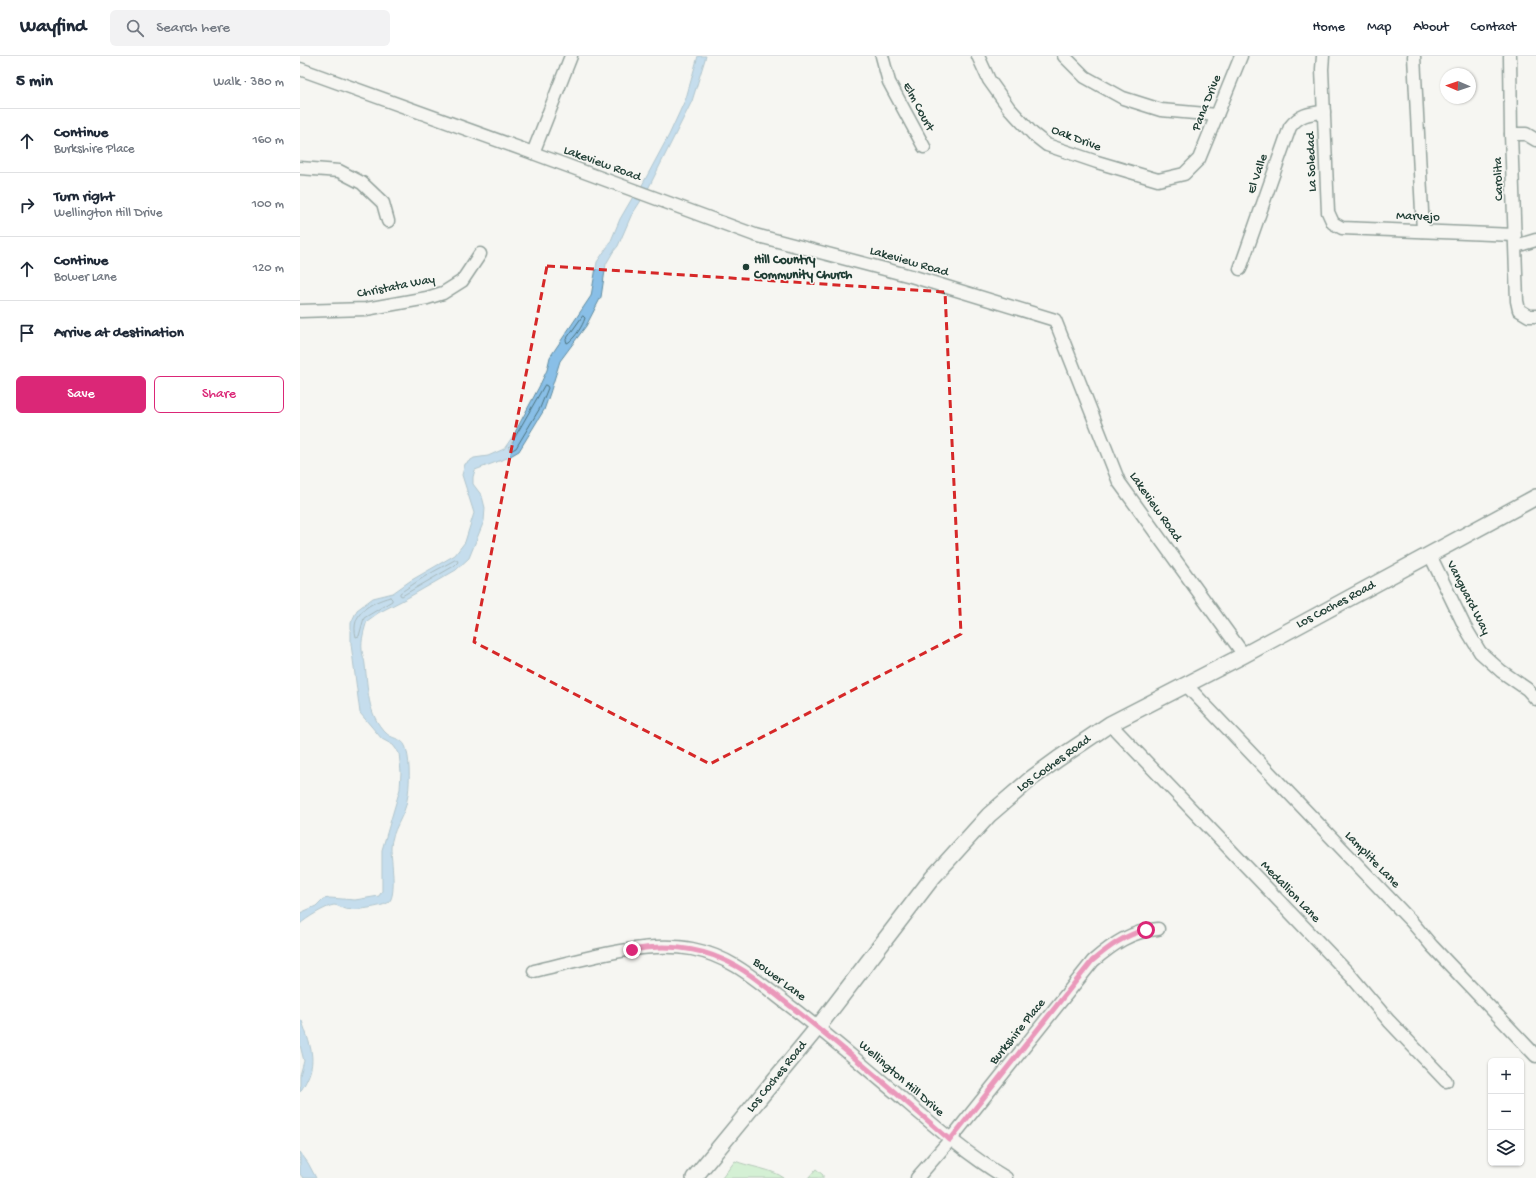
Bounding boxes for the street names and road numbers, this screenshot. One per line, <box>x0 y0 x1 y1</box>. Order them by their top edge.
street label: Pana Drive <box>1189 72 1225 134</box>
street label: Elm Court <box>899 80 938 135</box>
street label: Oak Drive <box>1049 123 1103 155</box>
street label: La Soledad <box>1303 130 1321 192</box>
street label: Lakeview Road <box>561 143 644 185</box>
street label: El Valle <box>1244 152 1272 196</box>
street label: Carolita <box>1491 156 1507 201</box>
street label: Marvejo <box>1396 209 1440 225</box>
street label: Lakeview Road <box>868 244 951 281</box>
street label: Christata Way <box>356 272 437 302</box>
street label: Lakeview Road <box>1126 469 1185 546</box>
street label: Vanguard Way <box>1442 557 1493 638</box>
street label: Los Coches Road <box>1294 577 1379 632</box>
street label: Los Coches Road <box>1014 731 1095 796</box>
street label: Lamplite Lane <box>1341 828 1403 892</box>
street label: Medallion Lane <box>1257 858 1323 926</box>
street label: Bower Lane <box>749 955 809 1005</box>
street label: Burkshire Place <box>986 996 1049 1069</box>
street label: Los Coches Road <box>744 1037 811 1116</box>
street label: Wellington Hill Drive <box>855 1038 947 1120</box>

